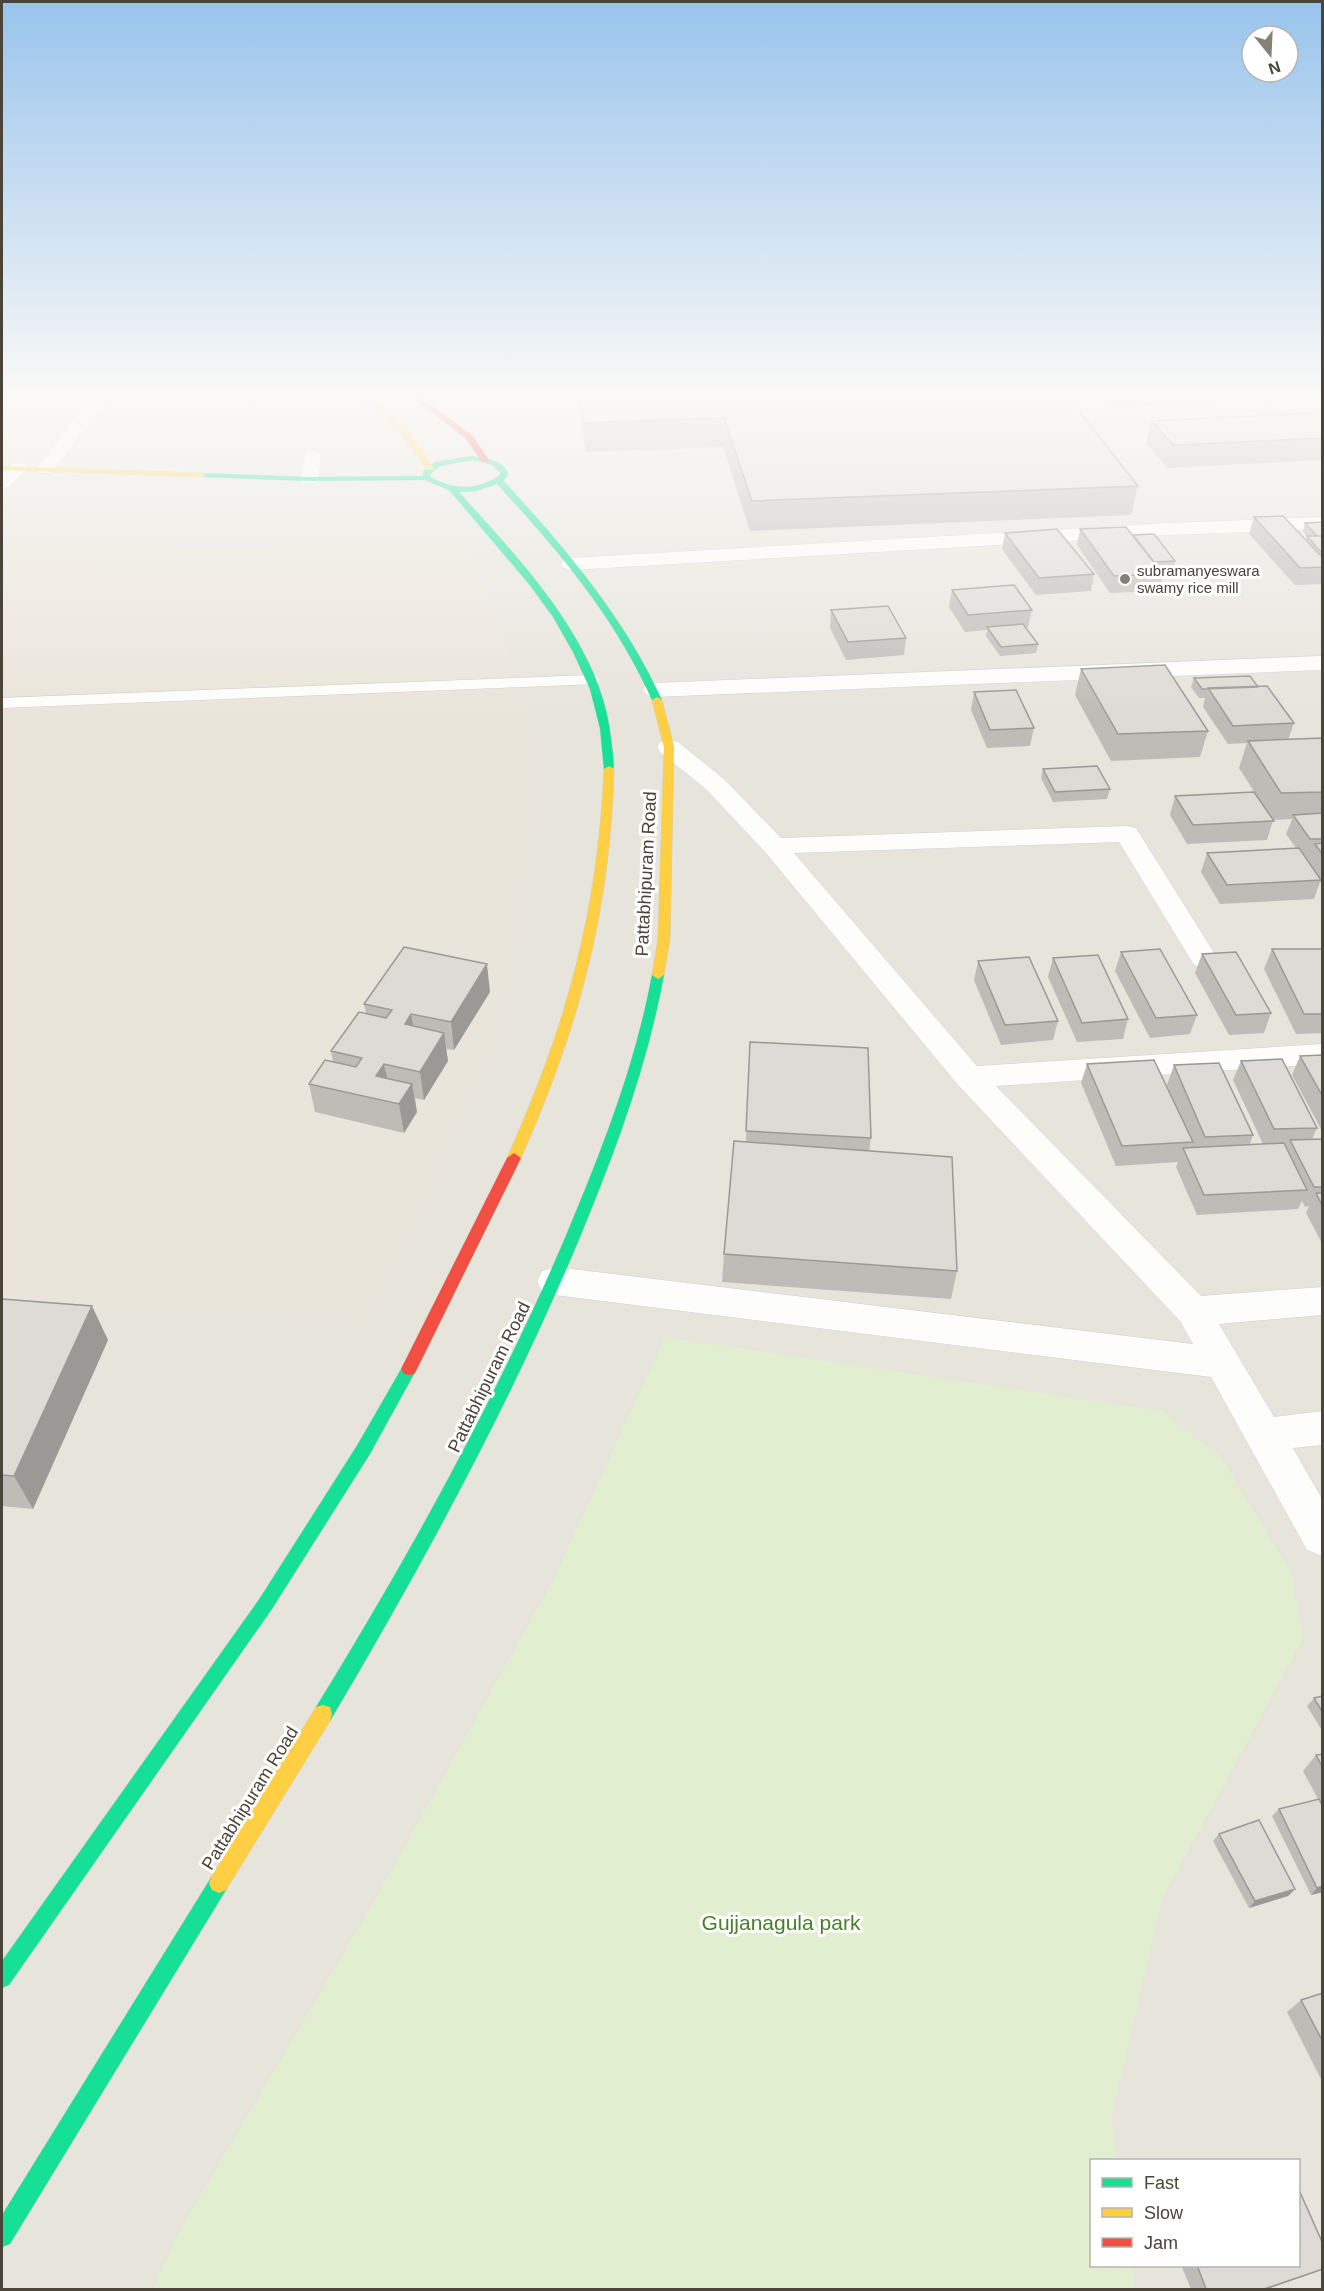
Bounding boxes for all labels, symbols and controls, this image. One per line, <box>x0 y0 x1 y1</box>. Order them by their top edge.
north arrow <box>1240 24 1300 84</box>
text: N <box>1266 58 1283 78</box>
place label: subramanyeswara swamy rice mill <box>1137 562 1260 596</box>
marker: subramanyeswara swamy rice mill <box>1118 572 1132 586</box>
street label: Pattabhipuram Road <box>632 791 660 957</box>
street label: Pattabhipuram Road <box>444 1298 534 1456</box>
street label: Pattabhipuram Road <box>198 1723 302 1873</box>
park label: Gujjanagula park <box>702 1911 861 1934</box>
legend <box>1090 2159 1300 2267</box>
text: Fast <box>1144 2173 1179 2193</box>
text: Slow <box>1144 2203 1184 2223</box>
text: Jam <box>1144 2233 1178 2253</box>

